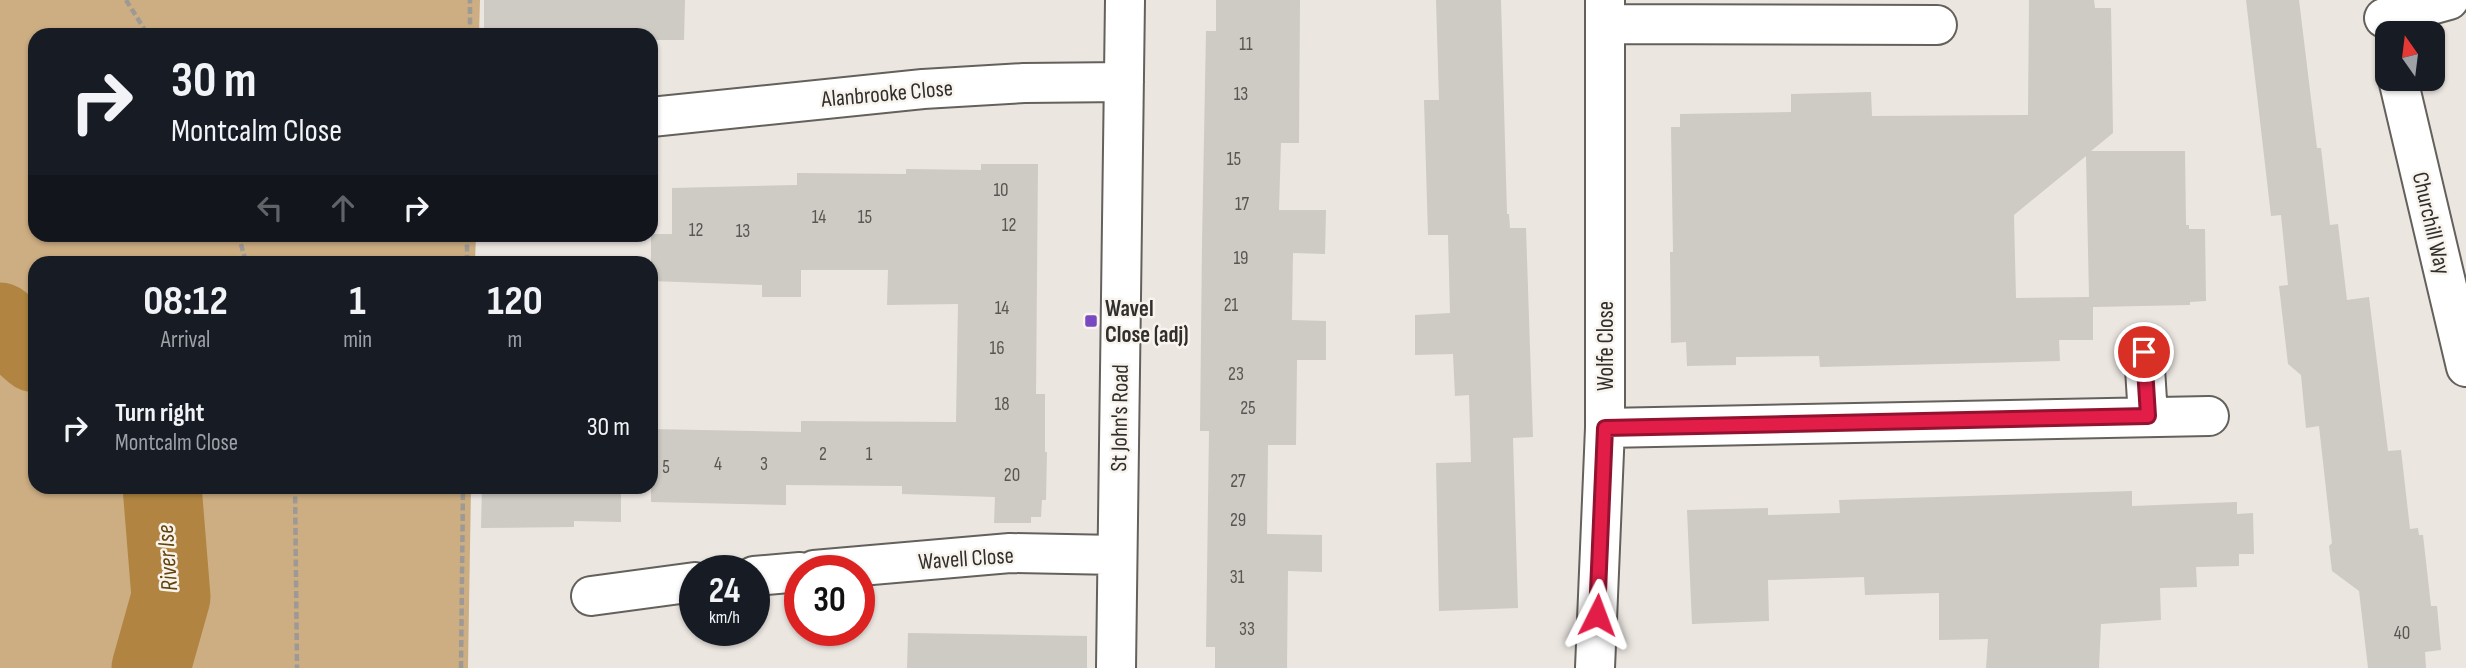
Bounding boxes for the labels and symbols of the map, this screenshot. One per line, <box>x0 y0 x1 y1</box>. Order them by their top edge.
north arrow <box>2375 21 2445 91</box>
house number: 11 <box>1239 33 1253 56</box>
street label: Alanbrooke Close <box>819 74 954 114</box>
house number: 13 <box>1234 83 1248 106</box>
house number: 15 <box>1227 148 1241 171</box>
street label: Churchill Way <box>2406 169 2456 277</box>
house number: 10 <box>993 179 1009 202</box>
house number: 17 <box>1235 193 1250 216</box>
house number: 14 <box>812 206 826 229</box>
house number: 15 <box>858 206 872 229</box>
house number: 12 <box>1002 214 1016 237</box>
house number: 12 <box>689 219 703 242</box>
house number: 13 <box>736 220 750 243</box>
house number: 19 <box>1233 247 1249 270</box>
house number: 21 <box>1224 294 1239 317</box>
place label: Wavel Close (adj) <box>1105 295 1189 349</box>
house number: 14 <box>995 297 1009 320</box>
street label: Wolfe Close <box>1592 301 1620 391</box>
marker: Wavel Close (adj) <box>1083 313 1099 329</box>
pin <box>2114 322 2174 382</box>
house number: 16 <box>990 337 1004 360</box>
house number: 23 <box>1228 363 1244 386</box>
street label: St John's Road <box>1105 364 1135 472</box>
house number: 18 <box>995 393 1009 416</box>
house number: 25 <box>1240 397 1256 420</box>
house number: 2 <box>819 443 827 466</box>
house number: 1 <box>866 443 873 466</box>
house number: 4 <box>714 453 722 476</box>
house number: 3 <box>760 453 768 476</box>
house number: 5 <box>662 456 670 479</box>
house number: 20 <box>1004 464 1020 487</box>
house number: 27 <box>1230 470 1246 493</box>
house number: 29 <box>1230 509 1246 532</box>
water label: River Ise <box>151 524 184 592</box>
street label: Wavell Close <box>917 542 1015 576</box>
speed limit sign: 30 <box>784 555 875 646</box>
house number: 31 <box>1230 566 1245 589</box>
position arrow <box>1560 578 1634 652</box>
house number: 33 <box>1239 618 1255 641</box>
house number: 40 <box>2394 622 2410 645</box>

